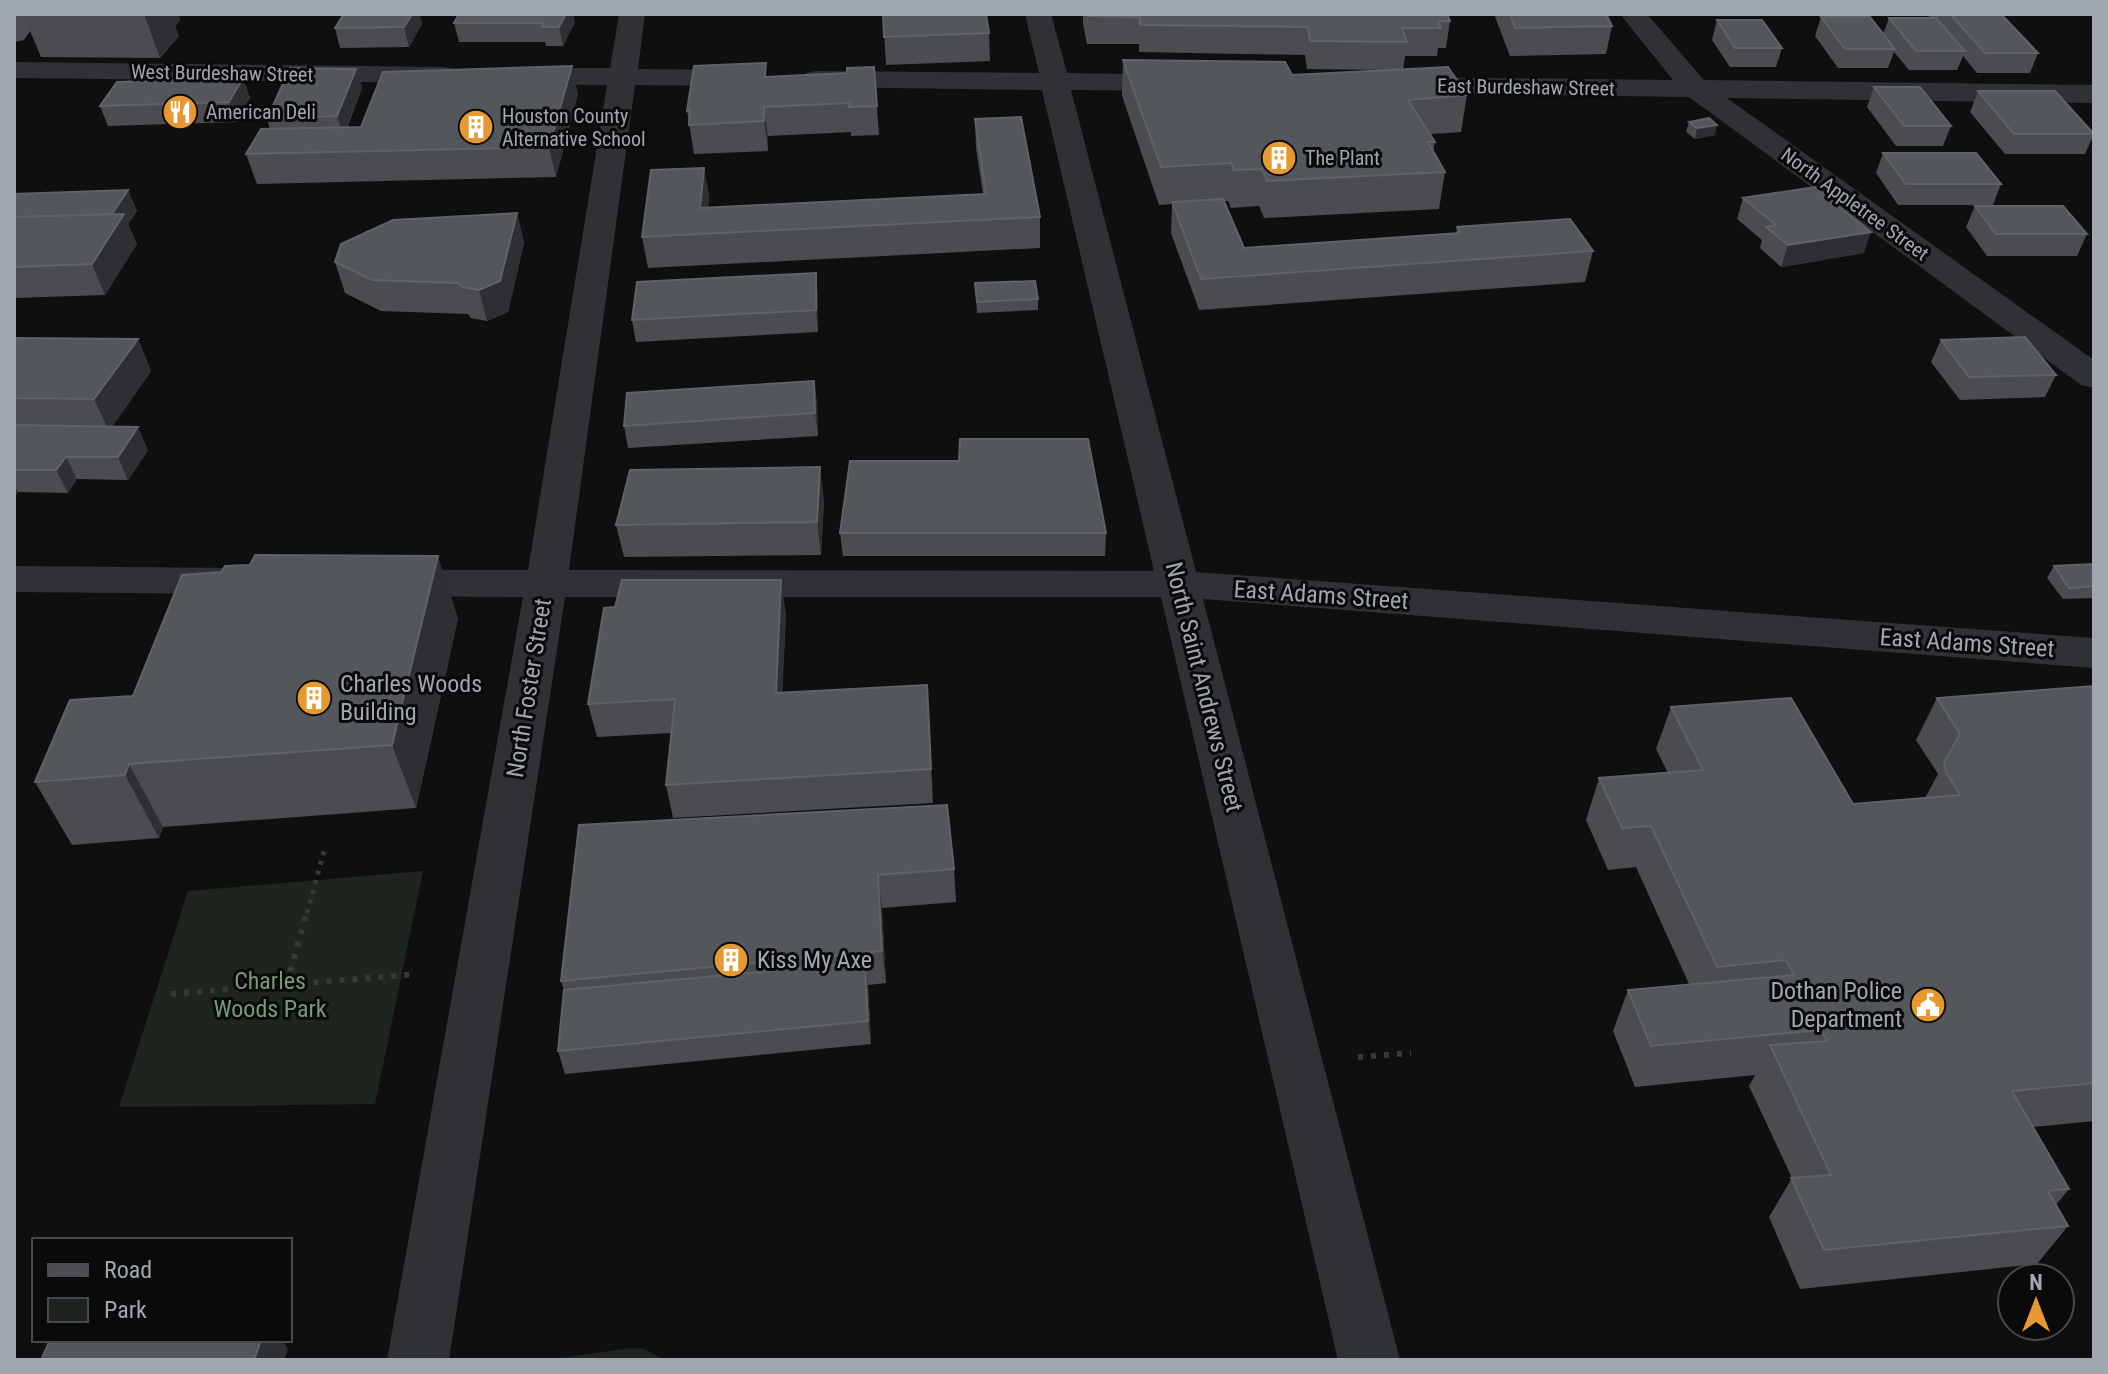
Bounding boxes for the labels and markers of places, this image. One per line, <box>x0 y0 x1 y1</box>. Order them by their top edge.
restaurant icon: American Deli <box>161 93 199 131</box>
place label: American Deli <box>206 100 316 124</box>
place label: Houston County Alternative School <box>502 104 646 151</box>
building icon: Houston County Alternative School <box>457 108 495 146</box>
building icon: The Plant <box>1260 139 1298 177</box>
place label: The Plant <box>1305 146 1380 170</box>
place label: Charles Woods Building <box>340 670 482 726</box>
building icon: Charles Woods Building <box>295 679 333 717</box>
building icon: Kiss My Axe <box>712 941 750 979</box>
place label: Kiss My Axe <box>757 946 872 974</box>
place label: Dothan Police Department <box>1770 977 1902 1033</box>
public building icon: Dothan Police Department <box>1909 986 1947 1024</box>

